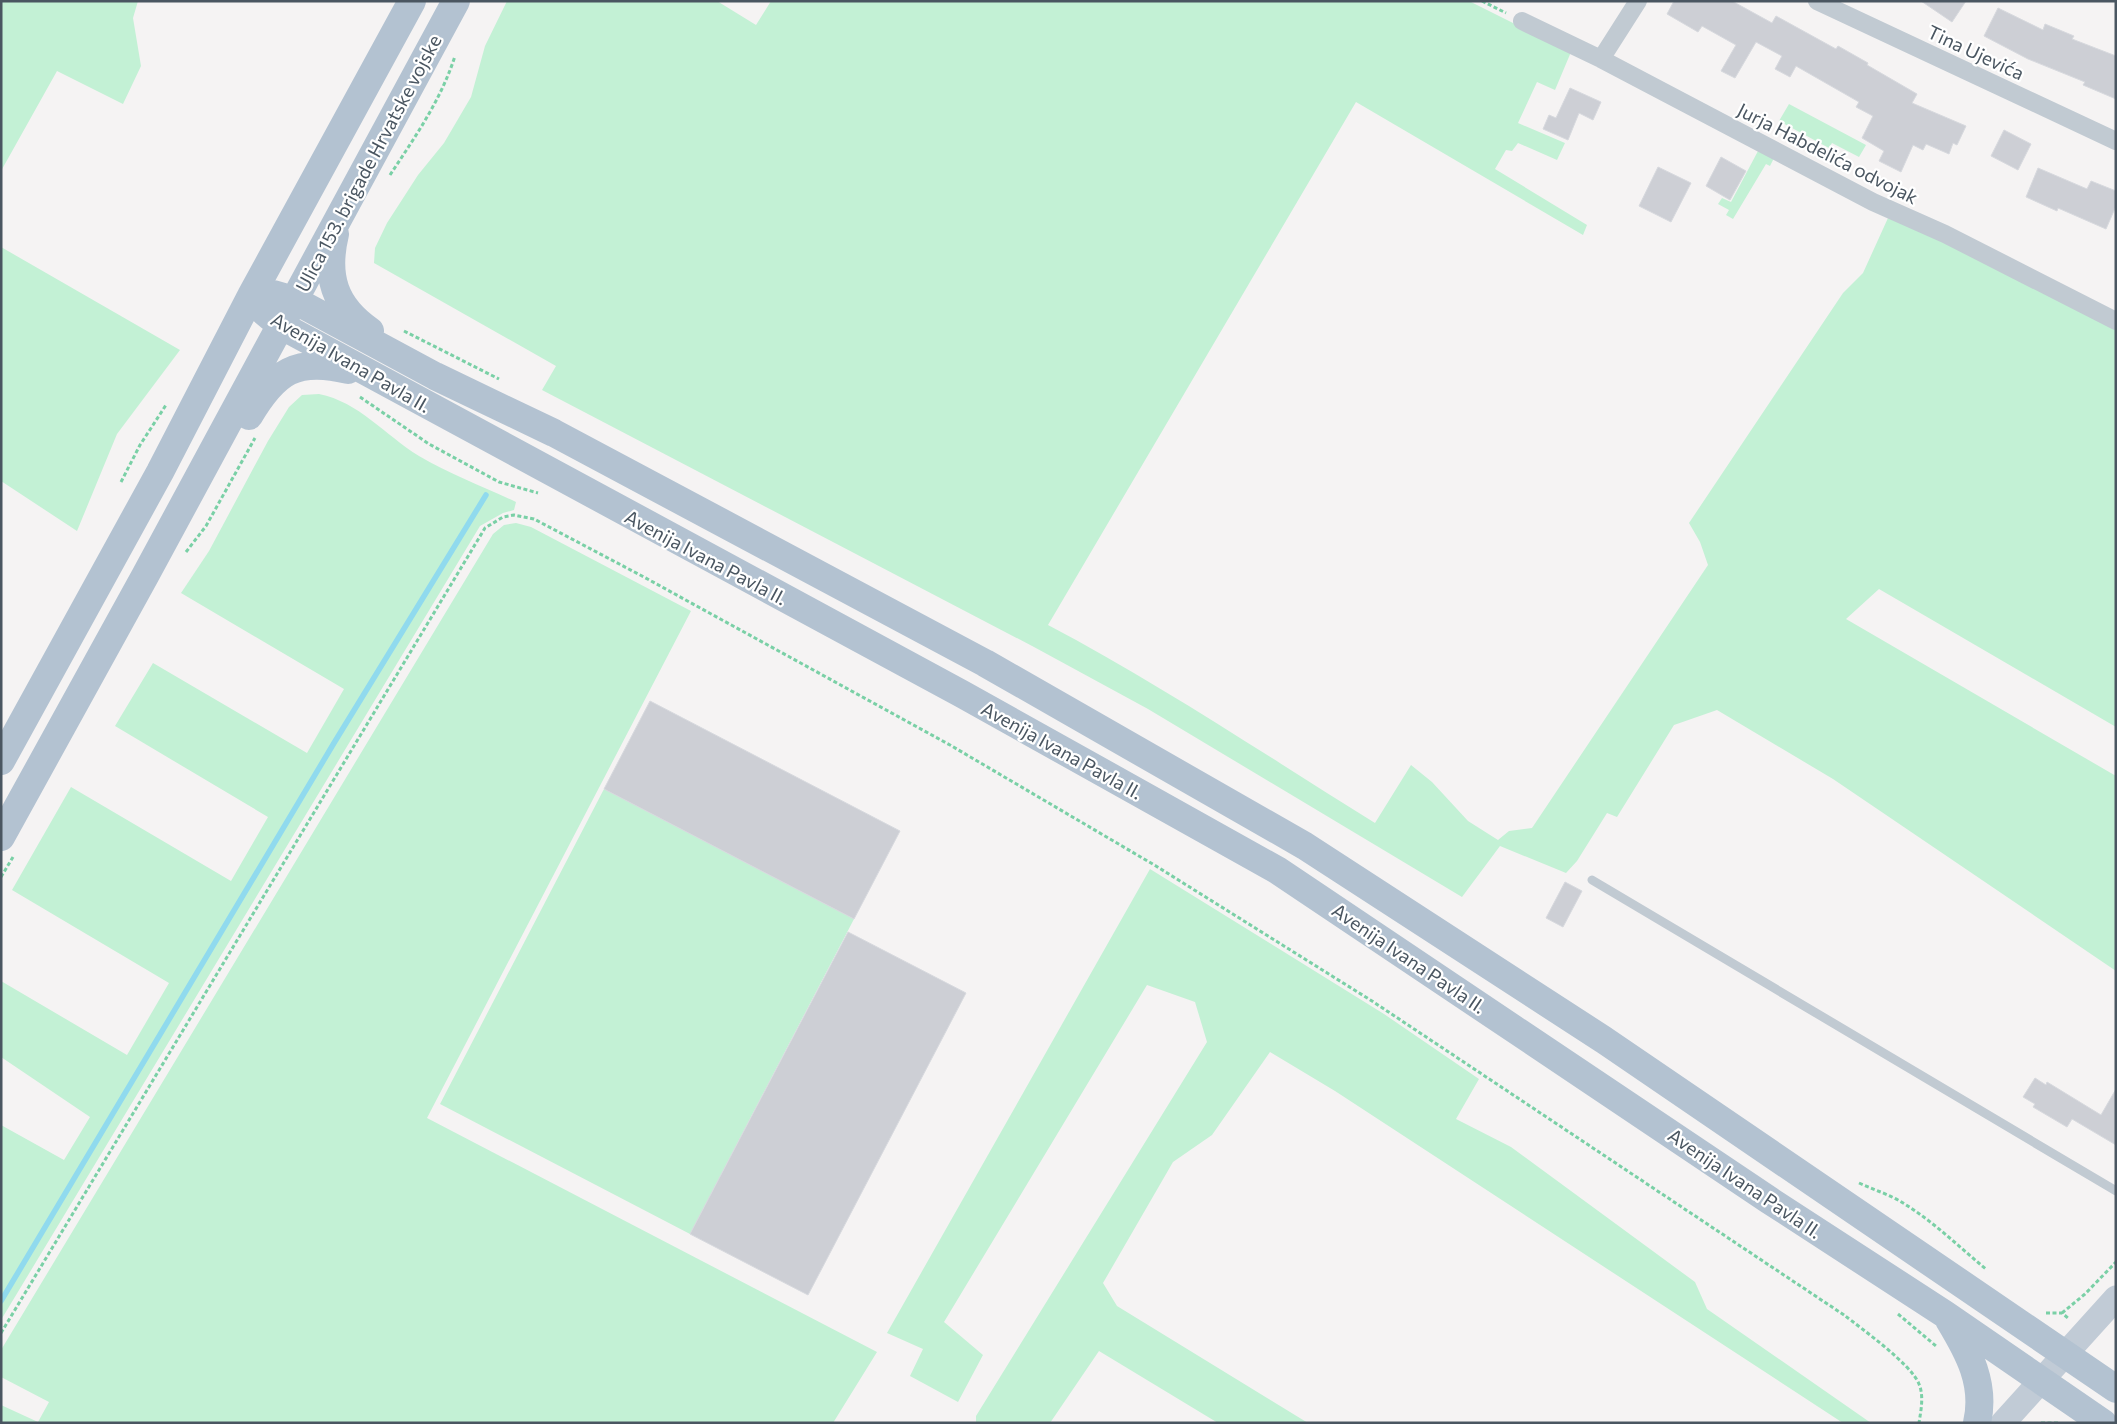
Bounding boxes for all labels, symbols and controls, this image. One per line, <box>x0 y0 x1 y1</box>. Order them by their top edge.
street label: Tina Ujevića <box>1924 20 2028 84</box>
street label: Ulica 153. brigade Hrvatske vojske <box>290 30 446 296</box>
street label: Jurja Habdelića odvojak <box>1734 97 1922 209</box>
street label: Avenija Ivana Pavla II. <box>267 307 435 417</box>
street label: Avenija Ivana Pavla II. <box>621 505 791 609</box>
street label: Avenija Ivana Pavla II. <box>978 696 1146 804</box>
street label: Avenija Ivana Pavla II. <box>1328 898 1490 1018</box>
street label: Avenija Ivana Pavla II. <box>1664 1123 1826 1243</box>

